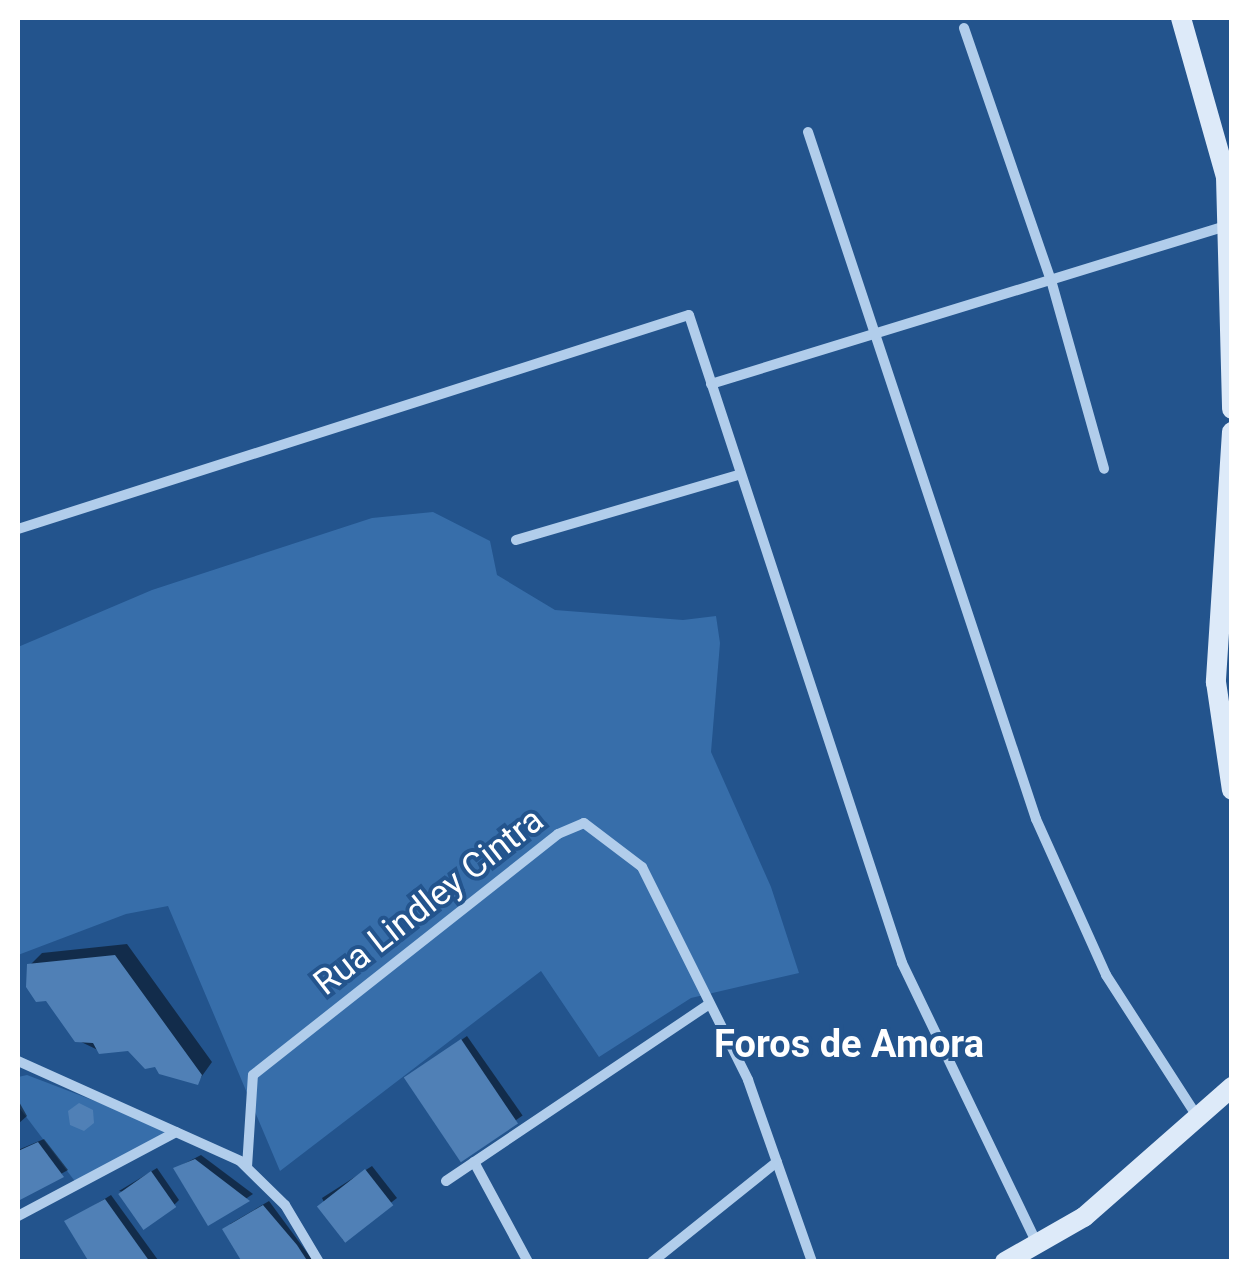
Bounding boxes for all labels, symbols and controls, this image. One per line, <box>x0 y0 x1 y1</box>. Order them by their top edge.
street label: Rua Lindley Cintra <box>306 799 552 1005</box>
district label: Foros de Amora <box>714 1022 984 1068</box>

